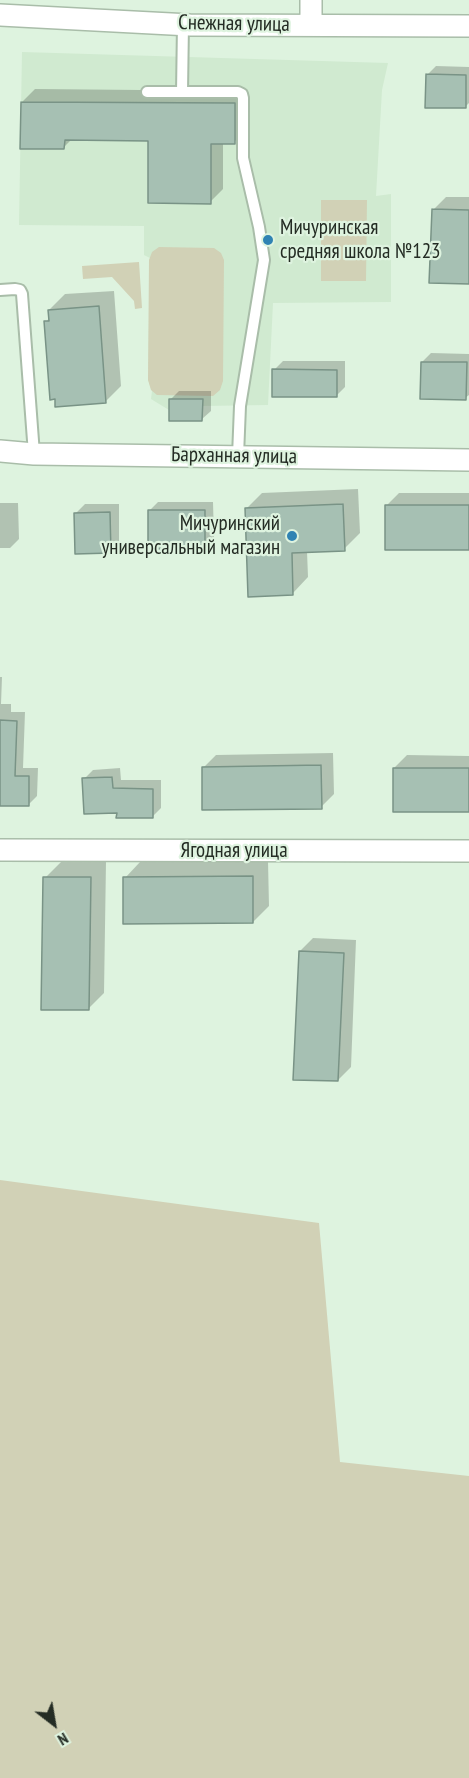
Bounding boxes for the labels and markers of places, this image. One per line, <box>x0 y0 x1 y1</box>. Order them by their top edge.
place label: Мичуринская средняя школа №123 <box>280 215 441 265</box>
marker: Мичуринская средняя школа №123 <box>261 233 275 247</box>
place label: Мичуринский универсальный магазин <box>101 511 280 561</box>
marker: Мичуринский универсальный магазин <box>285 529 299 543</box>

